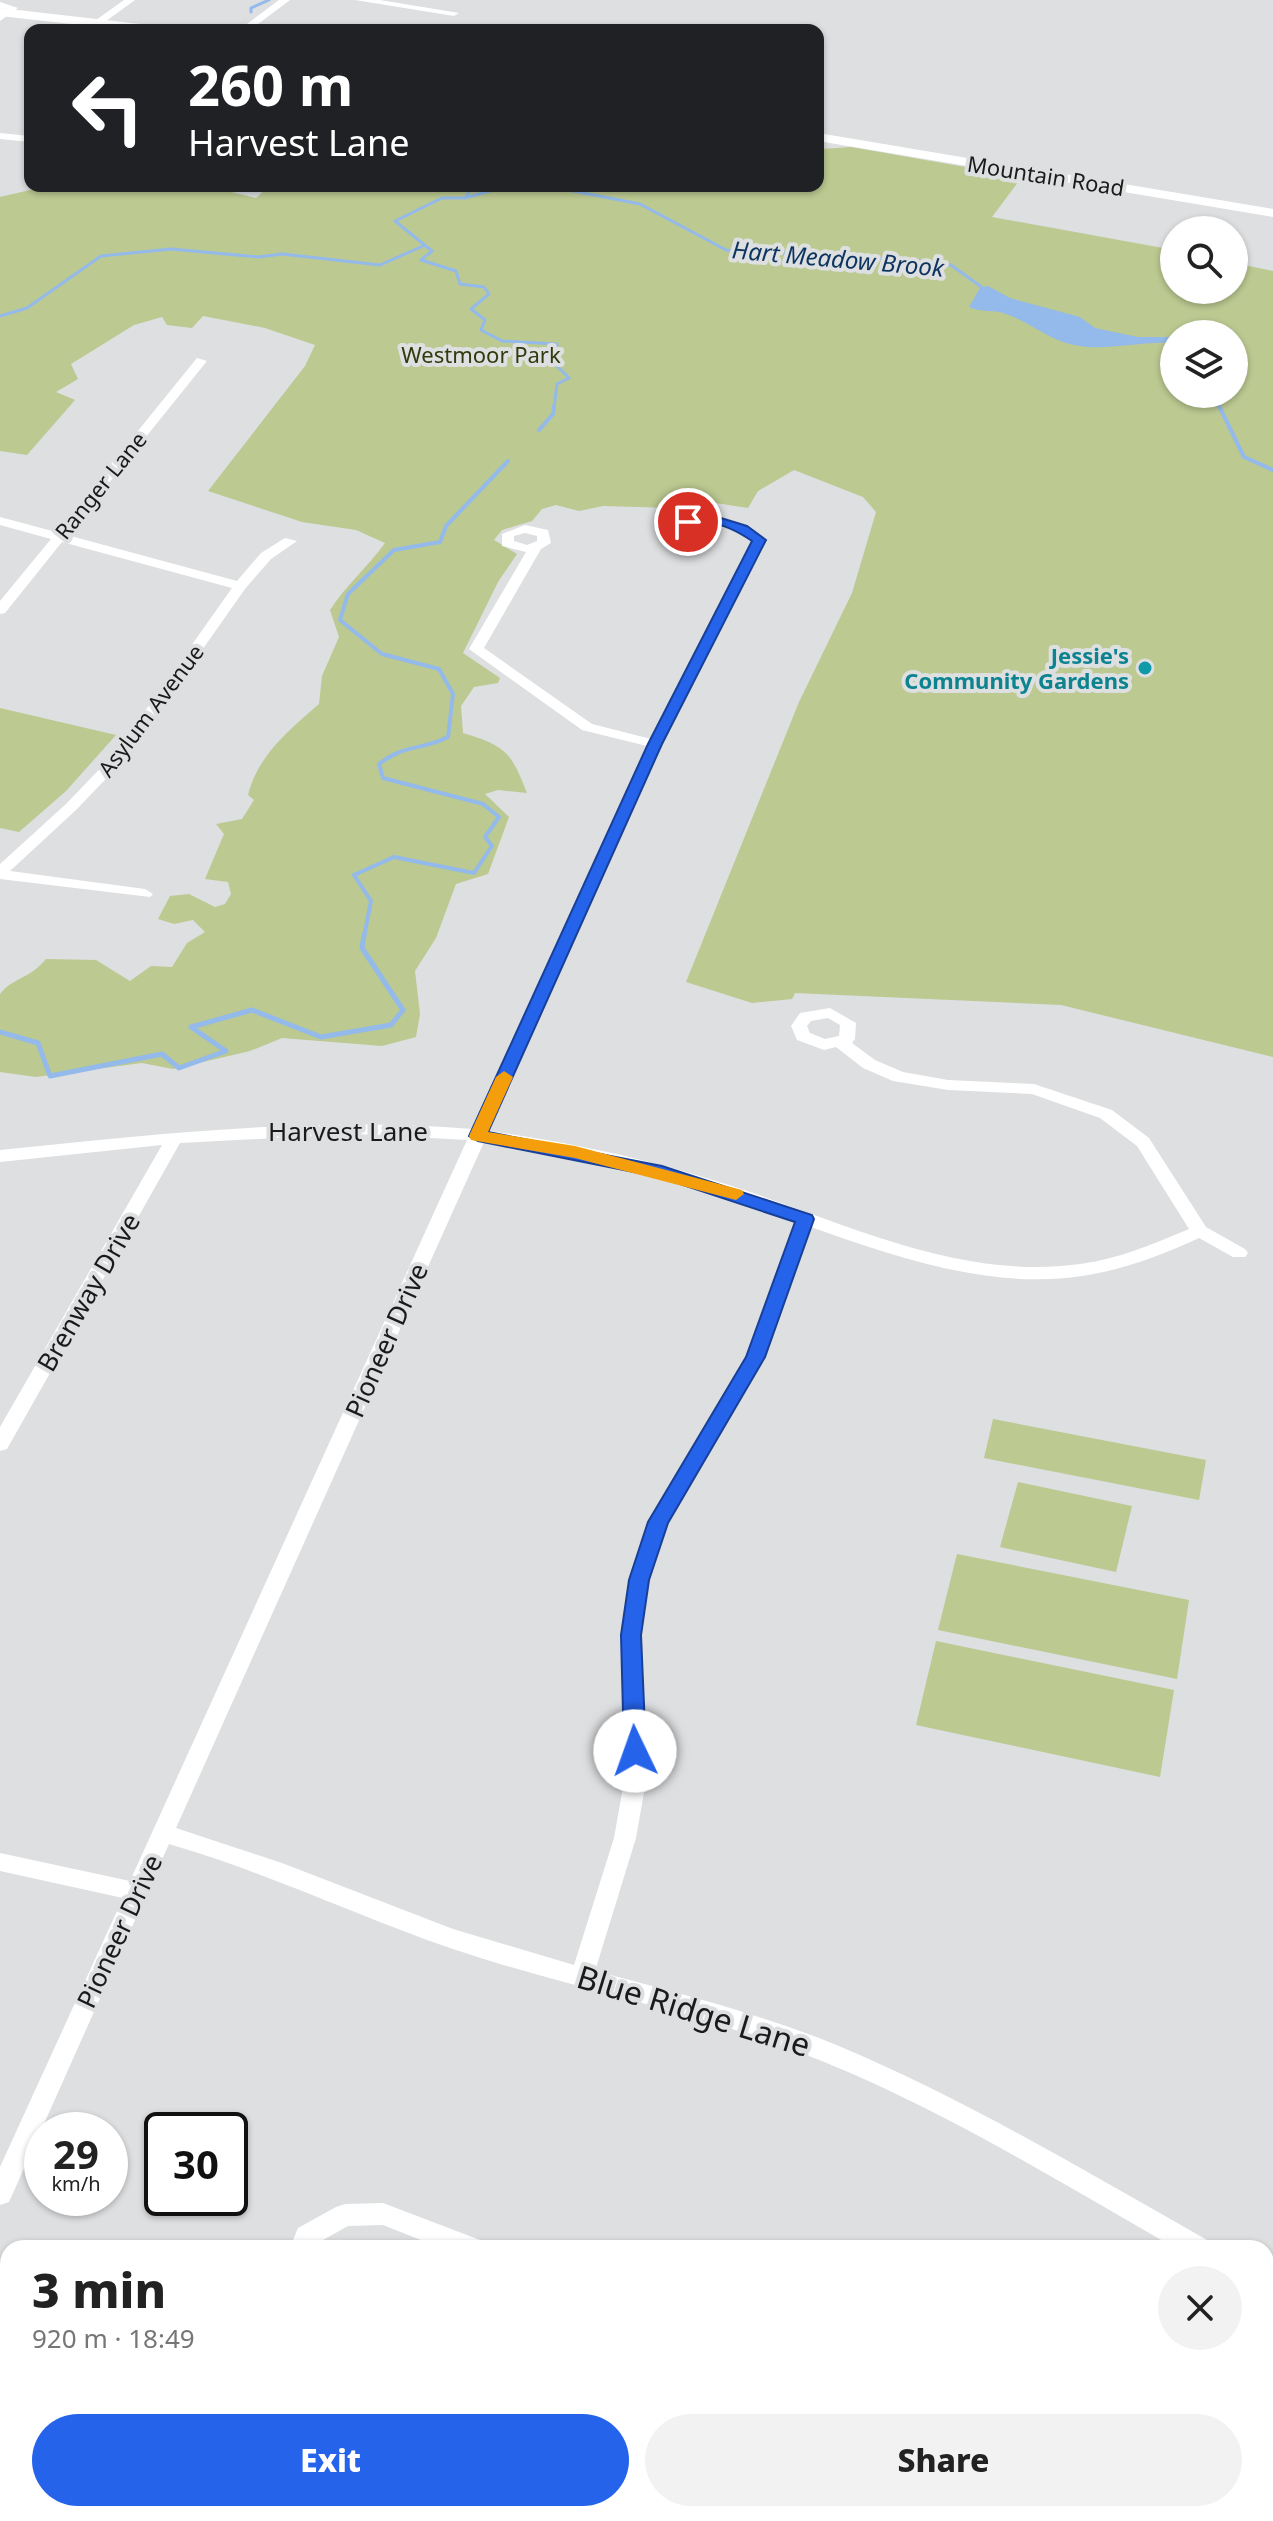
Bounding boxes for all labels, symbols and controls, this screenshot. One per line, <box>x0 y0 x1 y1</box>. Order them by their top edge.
text: 260 m <box>188 46 353 122</box>
icon: left <box>56 56 160 160</box>
text: Harvest Lane <box>188 118 410 167</box>
street label: Mountain Road <box>965 148 1127 202</box>
map controls <box>1160 216 1248 408</box>
button: search <box>1160 216 1248 304</box>
water label: Hart Meadow Brook <box>731 232 946 284</box>
button: layers <box>1160 320 1248 408</box>
park label: Westmoor Park <box>401 339 561 369</box>
street label: Ranger Lane <box>47 425 153 545</box>
pin <box>654 488 722 556</box>
icon: arrive <box>666 500 710 544</box>
street label: Asylum Avenue <box>90 638 210 782</box>
place label: Jessie's Community Gardens <box>904 640 1129 695</box>
marker: Jessie's Community Gardens <box>1136 659 1154 677</box>
street label: Harvest Lane <box>268 1113 428 1149</box>
street label: Brenway Drive <box>28 1206 148 1378</box>
street label: Pioneer Drive <box>336 1257 436 1423</box>
position arrow <box>593 1709 677 1793</box>
street label: Pioneer Drive <box>68 1848 170 2014</box>
street label: Blue Ridge Lane <box>572 1954 816 2066</box>
speed limit sign: 30 <box>144 2112 248 2216</box>
text: 29 <box>53 2126 99 2181</box>
text: km/h <box>51 2170 101 2197</box>
text: 3 min <box>32 2257 166 2322</box>
button: close <box>1158 2266 1242 2350</box>
text: 920 m · 18:49 <box>32 2320 195 2356</box>
button: Exit <box>32 2414 629 2506</box>
button: Share <box>645 2414 1242 2506</box>

